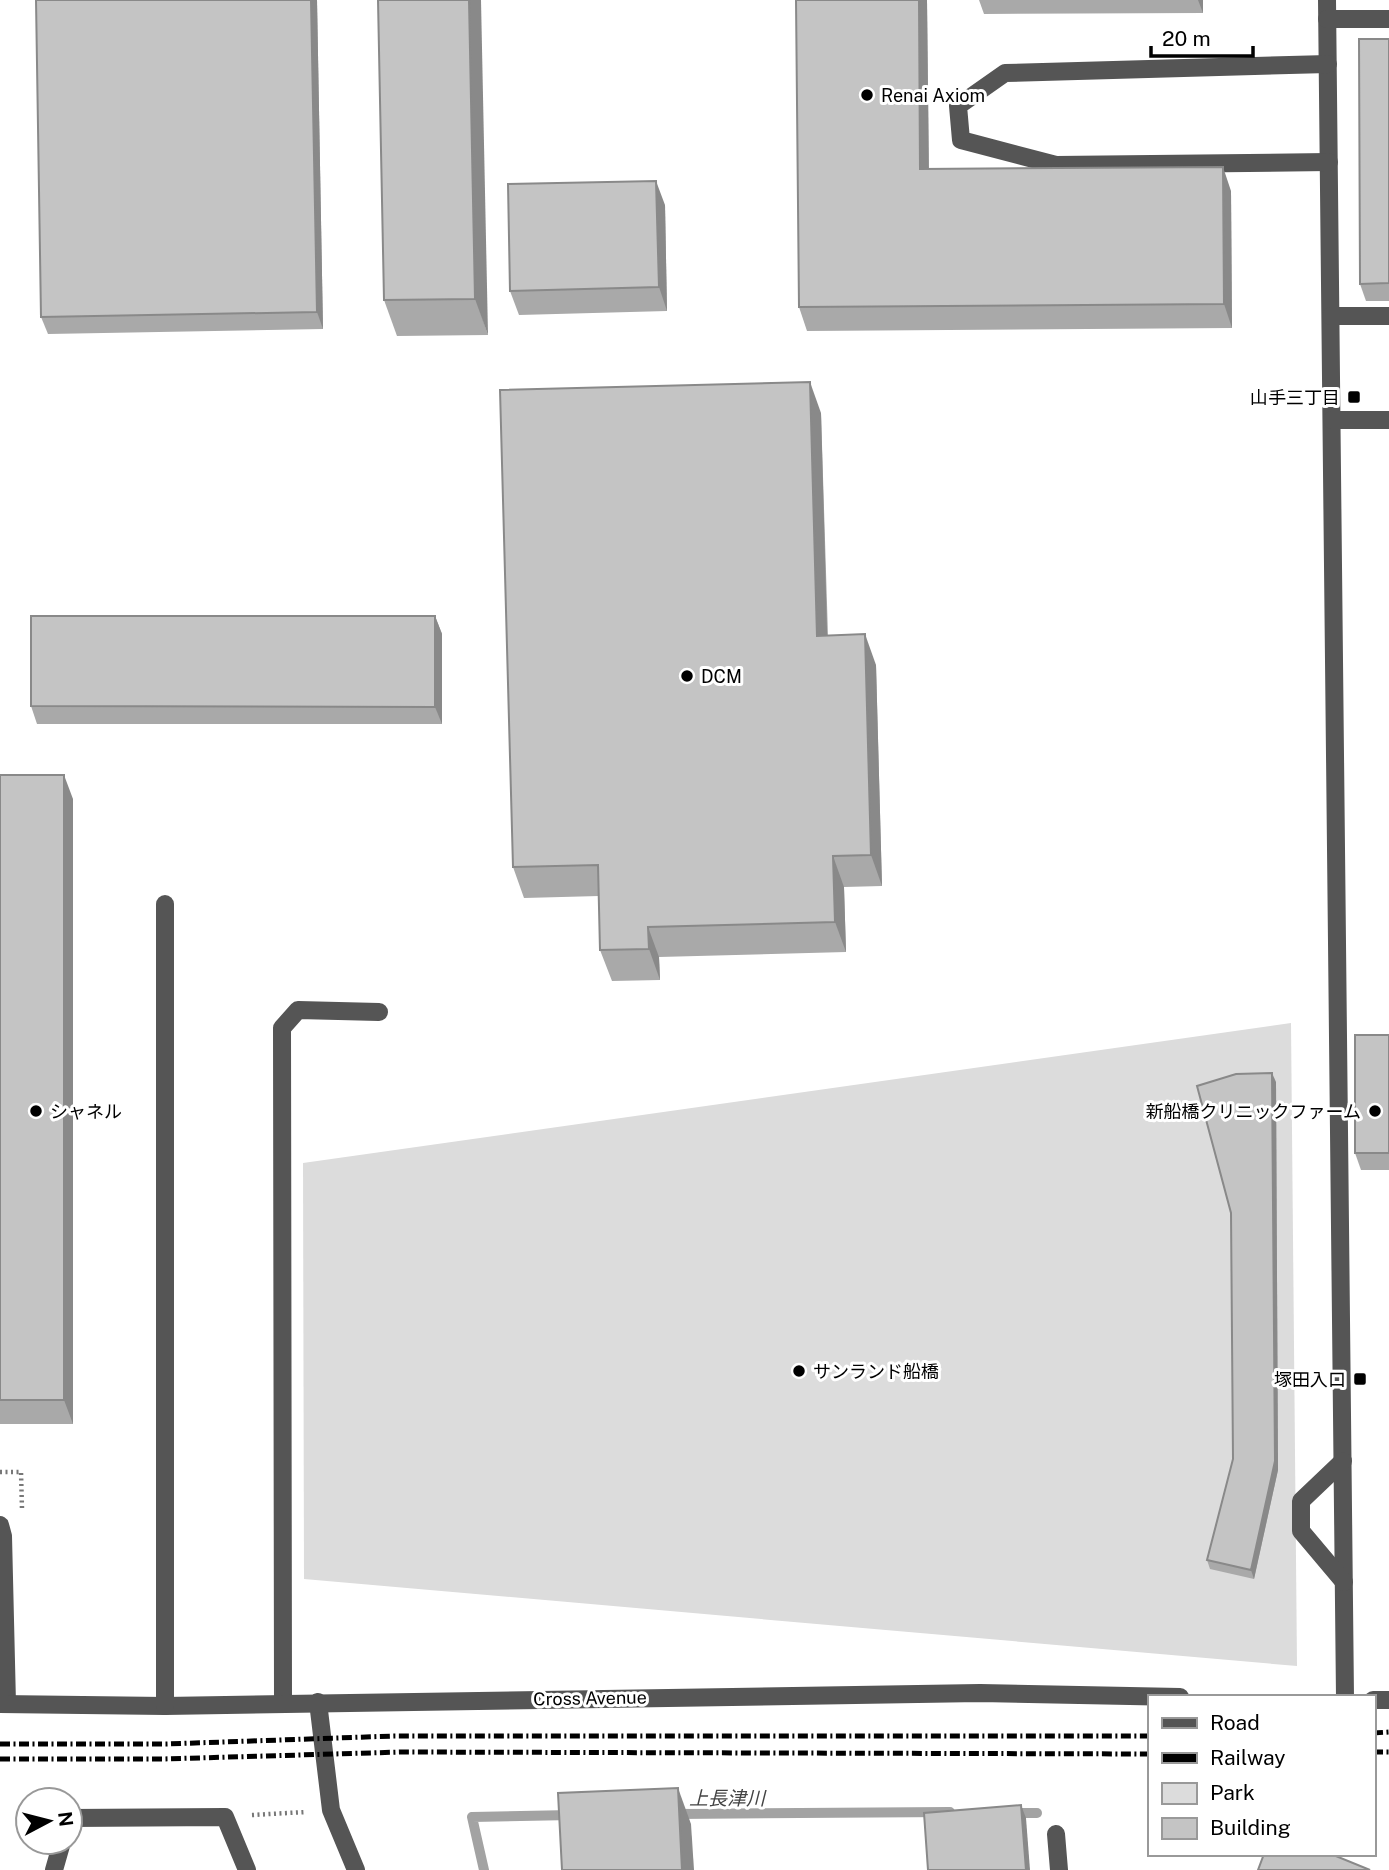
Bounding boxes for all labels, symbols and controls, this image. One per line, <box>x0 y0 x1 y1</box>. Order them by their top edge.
scale bar <box>1151 14 1252 58</box>
text: 20 m <box>1162 26 1211 51</box>
place label: Renai Axiom <box>881 85 985 106</box>
marker: Renai Axiom <box>859 87 875 103</box>
place label: 山手三丁目 <box>1250 387 1340 408</box>
marker: 山手三丁目 <box>1346 389 1362 405</box>
place label: DCM <box>701 666 742 687</box>
marker: DCM <box>679 668 695 684</box>
place label: シャネル <box>50 1101 122 1122</box>
place label: 新船橋クリニックファーム <box>1146 1101 1361 1122</box>
marker: シャネル <box>28 1103 44 1119</box>
marker: 新船橋クリニックファーム <box>1367 1103 1383 1119</box>
place label: サンランド船橋 <box>813 1361 939 1382</box>
marker: サンランド船橋 <box>791 1363 807 1379</box>
place label: 塚田入口 <box>1274 1369 1346 1390</box>
marker: 塚田入口 <box>1352 1371 1368 1387</box>
street label: Cross Avenue <box>533 1687 647 1709</box>
legend <box>1148 1695 1375 1856</box>
text: Road <box>1210 1710 1260 1735</box>
text: Railway <box>1210 1745 1286 1770</box>
text: Park <box>1210 1780 1255 1805</box>
north arrow <box>14 1786 84 1856</box>
water label: 上長津川 <box>689 1787 767 1809</box>
text: N <box>54 1810 78 1828</box>
text: Building <box>1210 1815 1291 1840</box>

